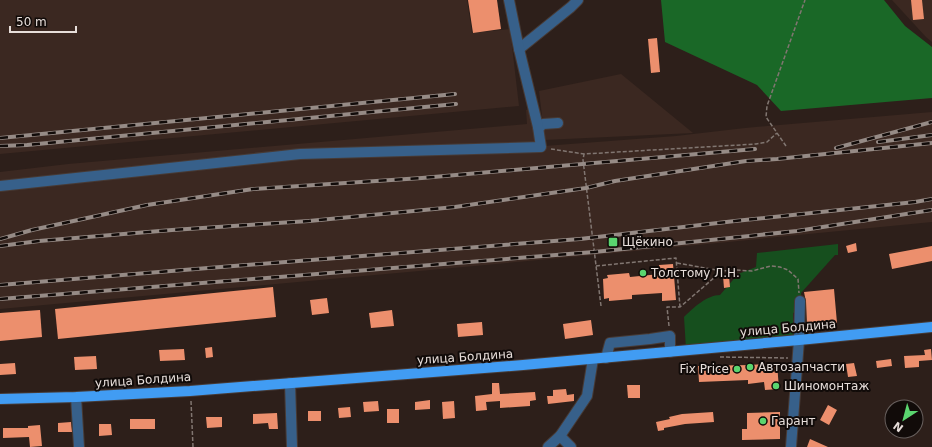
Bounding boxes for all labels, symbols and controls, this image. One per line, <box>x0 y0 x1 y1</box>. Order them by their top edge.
scale bar <box>10 8 76 34</box>
text: 50 m <box>16 15 47 29</box>
place label: Щёкино <box>622 235 673 249</box>
marker: Щёкино <box>607 236 619 248</box>
place label: Толстому Л.Н. <box>650 266 740 280</box>
marker: Толстому Л.Н. <box>638 268 648 278</box>
street label: улица Болдина <box>739 317 837 339</box>
street label: улица Болдина <box>416 347 514 367</box>
place label: Автозапчасти <box>758 360 845 374</box>
place label: Fix Price <box>679 362 729 376</box>
marker: Автозапчасти <box>745 362 755 372</box>
marker: Fix Price <box>732 364 742 374</box>
street label: улица Болдина <box>94 370 192 390</box>
place label: Шиномонтаж <box>784 379 869 393</box>
marker: Шиномонтаж <box>771 381 781 391</box>
north arrow <box>884 399 924 439</box>
place label: Гарант <box>771 414 815 428</box>
marker: Гарант <box>758 416 768 426</box>
text: N <box>891 419 906 435</box>

